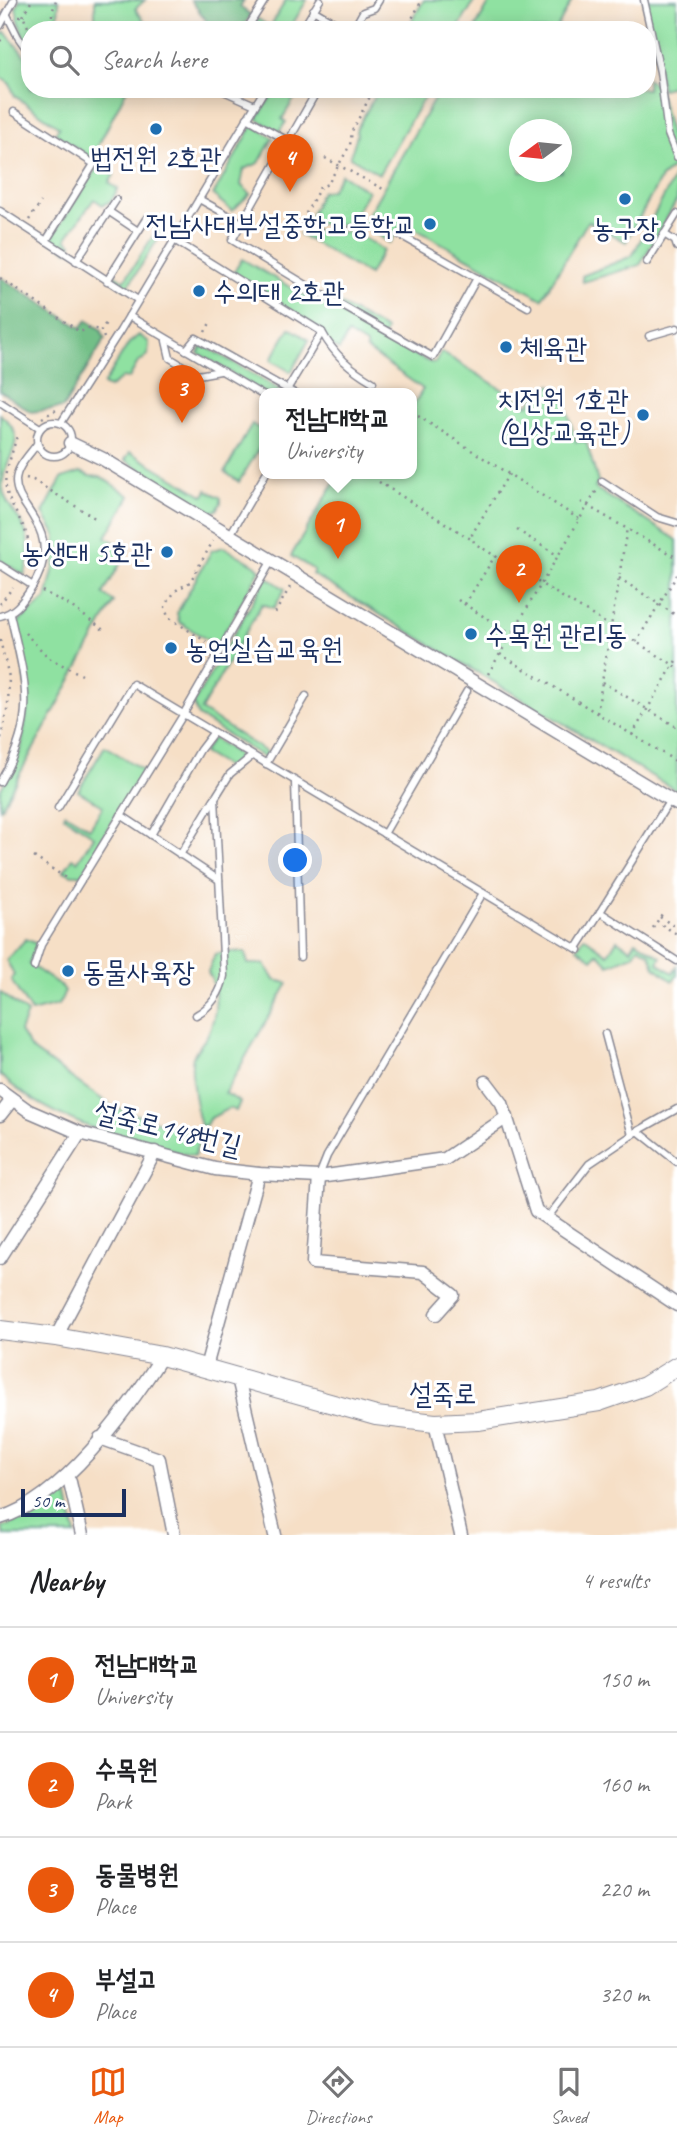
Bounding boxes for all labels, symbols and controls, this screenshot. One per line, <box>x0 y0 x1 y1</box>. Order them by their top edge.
search box <box>21 21 656 98</box>
icon: search <box>45 41 83 79</box>
text: Search here <box>101 43 207 76</box>
north arrow <box>509 119 572 182</box>
marker: 법전원 2호관 <box>148 121 164 137</box>
pin: 4 <box>267 134 313 192</box>
place label: 법전원 2호관 <box>90 140 222 175</box>
marker: 농구장 <box>617 191 633 207</box>
place label: 전남사대부설중학고등학교 <box>146 207 416 242</box>
place label: 농구장 <box>591 210 659 245</box>
marker: 전남사대부설중학고등학교 <box>422 216 438 232</box>
place label: 수의대 2호관 <box>213 274 345 309</box>
marker: 수의대 2호관 <box>191 283 207 299</box>
place label: 체육관 <box>520 330 588 365</box>
marker: 체육관 <box>498 339 514 355</box>
pin: 3 <box>159 365 205 423</box>
place label: 치전원 1호관 (임상교육관) <box>497 382 631 449</box>
popup <box>259 388 417 479</box>
text: 전남대학교 <box>286 402 390 435</box>
marker: 치전원 1호관 (임상교육관) <box>635 407 651 423</box>
text: University <box>286 436 362 465</box>
pin: 1 <box>315 501 361 559</box>
place label: 농생대 5호관 <box>21 535 153 570</box>
marker: 농생대 5호관 <box>159 544 175 560</box>
pin: 2 <box>496 545 542 603</box>
place label: 수목원 관리동 <box>485 617 627 652</box>
marker: 수목원 관리동 <box>463 626 479 642</box>
place label: 농업실습교육원 <box>185 631 343 666</box>
marker: 농업실습교육원 <box>163 640 179 656</box>
your location <box>278 843 312 877</box>
place label: 동물사육장 <box>82 954 195 989</box>
marker: 동물사육장 <box>60 963 76 979</box>
street label: 설죽로148번길 <box>91 1093 245 1163</box>
street label: 설죽로 <box>409 1376 477 1411</box>
scale bar <box>21 1486 126 1518</box>
text: 50 m <box>32 1489 64 1513</box>
text: Nearby <box>28 1562 104 1600</box>
text: 4 results <box>582 1566 649 1595</box>
text: 전남대학교 <box>95 1648 200 1681</box>
text: 1 <box>46 1665 56 1694</box>
text: 150 m <box>600 1665 649 1694</box>
text: University <box>95 1682 172 1711</box>
text: 수목원 <box>95 1753 158 1786</box>
text: 2 <box>46 1770 56 1799</box>
text: 160 m <box>600 1770 649 1799</box>
text: Park <box>95 1787 131 1816</box>
text: 동물병원 <box>95 1858 179 1891</box>
text: 3 <box>46 1875 56 1904</box>
text: 220 m <box>600 1875 649 1904</box>
text: Place <box>95 1892 135 1921</box>
text: 부설고 <box>95 1963 158 1996</box>
text: 4 <box>46 1980 56 2009</box>
text: 320 m <box>600 1980 649 2009</box>
text: Place <box>95 1997 135 2026</box>
tab: Map <box>89 2063 127 2129</box>
tab: Directions <box>305 2063 372 2129</box>
tab: Saved <box>550 2063 588 2129</box>

